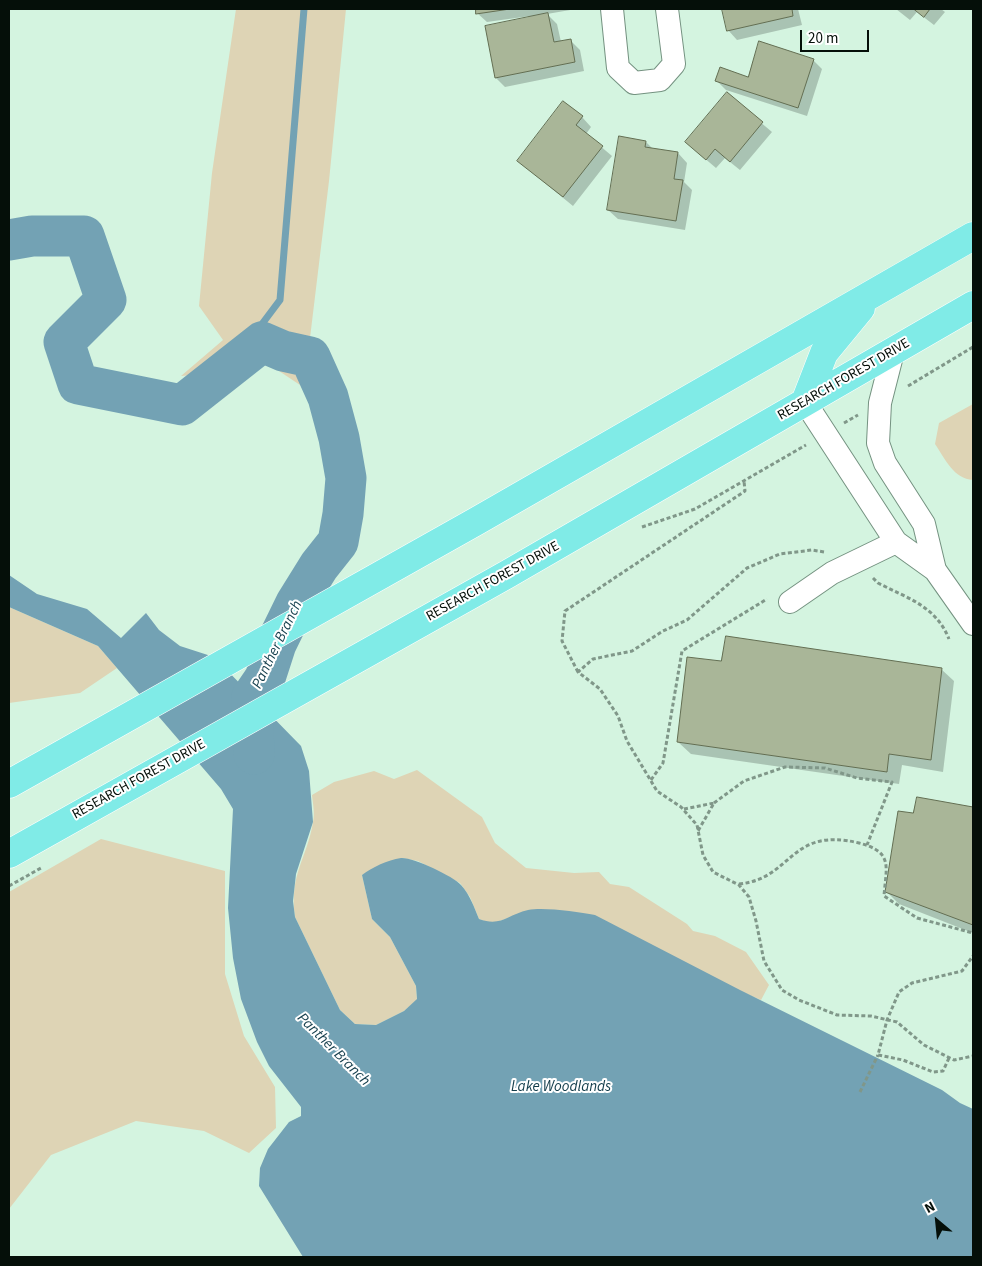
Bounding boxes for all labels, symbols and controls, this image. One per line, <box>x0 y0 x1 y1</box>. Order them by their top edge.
scale bar <box>802 20 871 52</box>
text: 20 m <box>808 28 838 49</box>
street label: RESEARCH FOREST DRIVE <box>775 335 913 425</box>
street label: RESEARCH FOREST DRIVE <box>424 538 562 626</box>
water label: Panther Branch <box>249 598 307 692</box>
street label: RESEARCH FOREST DRIVE <box>70 736 208 824</box>
water label: Panther Branch <box>293 1010 373 1090</box>
water label: Lake Woodlands <box>511 1079 611 1097</box>
north arrow <box>912 1196 962 1246</box>
text: N <box>921 1197 939 1219</box>

